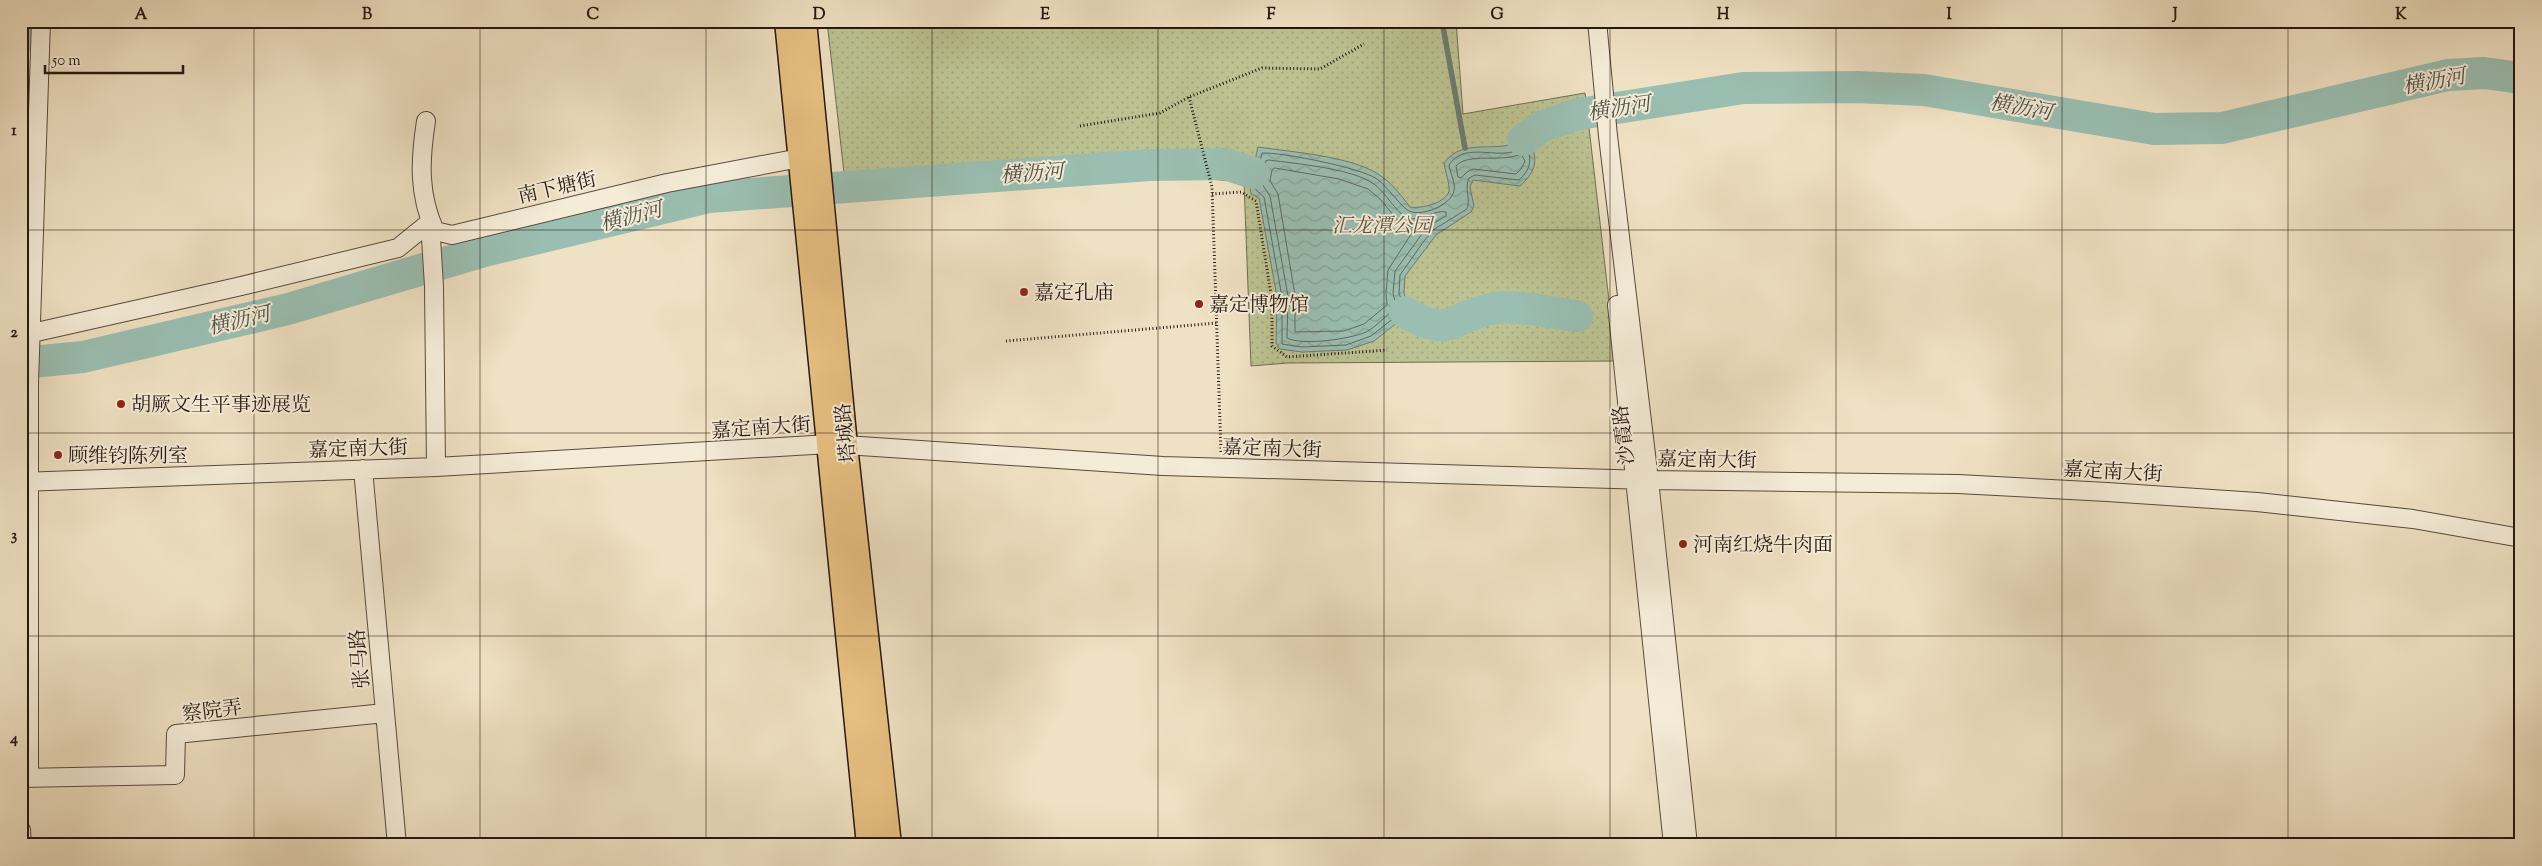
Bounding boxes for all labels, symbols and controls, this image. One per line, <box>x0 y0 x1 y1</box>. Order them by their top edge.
text: A <box>135 4 148 27</box>
text: B <box>362 4 372 27</box>
text: C <box>587 4 600 27</box>
text: D <box>813 4 826 27</box>
text: E <box>1040 4 1050 27</box>
text: F <box>1267 4 1276 27</box>
text: G <box>1490 4 1504 27</box>
text: H <box>1717 4 1730 27</box>
text: I <box>1946 4 1952 27</box>
text: J <box>2171 4 2178 27</box>
text: K <box>2395 4 2407 27</box>
scale bar <box>45 42 182 74</box>
text: 50 m <box>51 51 81 72</box>
water label: 横沥河 <box>2401 62 2472 103</box>
water label: 横沥河 <box>1987 89 2058 130</box>
water label: 横沥河 <box>1586 90 1657 130</box>
text: 1 <box>11 120 17 143</box>
water label: 横沥河 <box>1000 158 1069 192</box>
street label: 南下塘街 <box>515 166 600 213</box>
water label: 横沥河 <box>597 195 670 240</box>
park label: 汇龙潭公园 <box>1332 213 1435 242</box>
place label: 嘉定孔庙 <box>1034 280 1114 309</box>
marker: 嘉定孔庙 <box>1018 286 1030 298</box>
place label: 嘉定博物馆 <box>1209 292 1309 321</box>
marker: 嘉定博物馆 <box>1193 298 1205 310</box>
water label: 横沥河 <box>205 299 277 344</box>
text: 2 <box>10 322 18 345</box>
place label: 胡厥文生平事迹展览 <box>131 392 311 421</box>
marker: 胡厥文生平事迹展览 <box>115 398 127 410</box>
street label: 塔城路 <box>830 401 865 464</box>
street label: 沙霞路 <box>1607 403 1644 466</box>
street label: 嘉定南大街 <box>710 412 812 447</box>
street label: 嘉定南大街 <box>308 434 409 467</box>
street label: 嘉定南大街 <box>1221 434 1322 467</box>
place label: 顾维钧陈列室 <box>68 443 188 472</box>
street label: 嘉定南大街 <box>1657 446 1757 477</box>
marker: 顾维钧陈列室 <box>52 449 64 461</box>
street label: 嘉定南大街 <box>2062 456 2164 491</box>
text: 3 <box>11 525 18 548</box>
place label: 河南红烧牛肉面 <box>1693 532 1833 561</box>
marker: 河南红烧牛肉面 <box>1677 538 1689 550</box>
street label: 张马路 <box>344 628 379 690</box>
street label: 察院弄 <box>181 694 244 731</box>
text: 4 <box>9 728 18 751</box>

